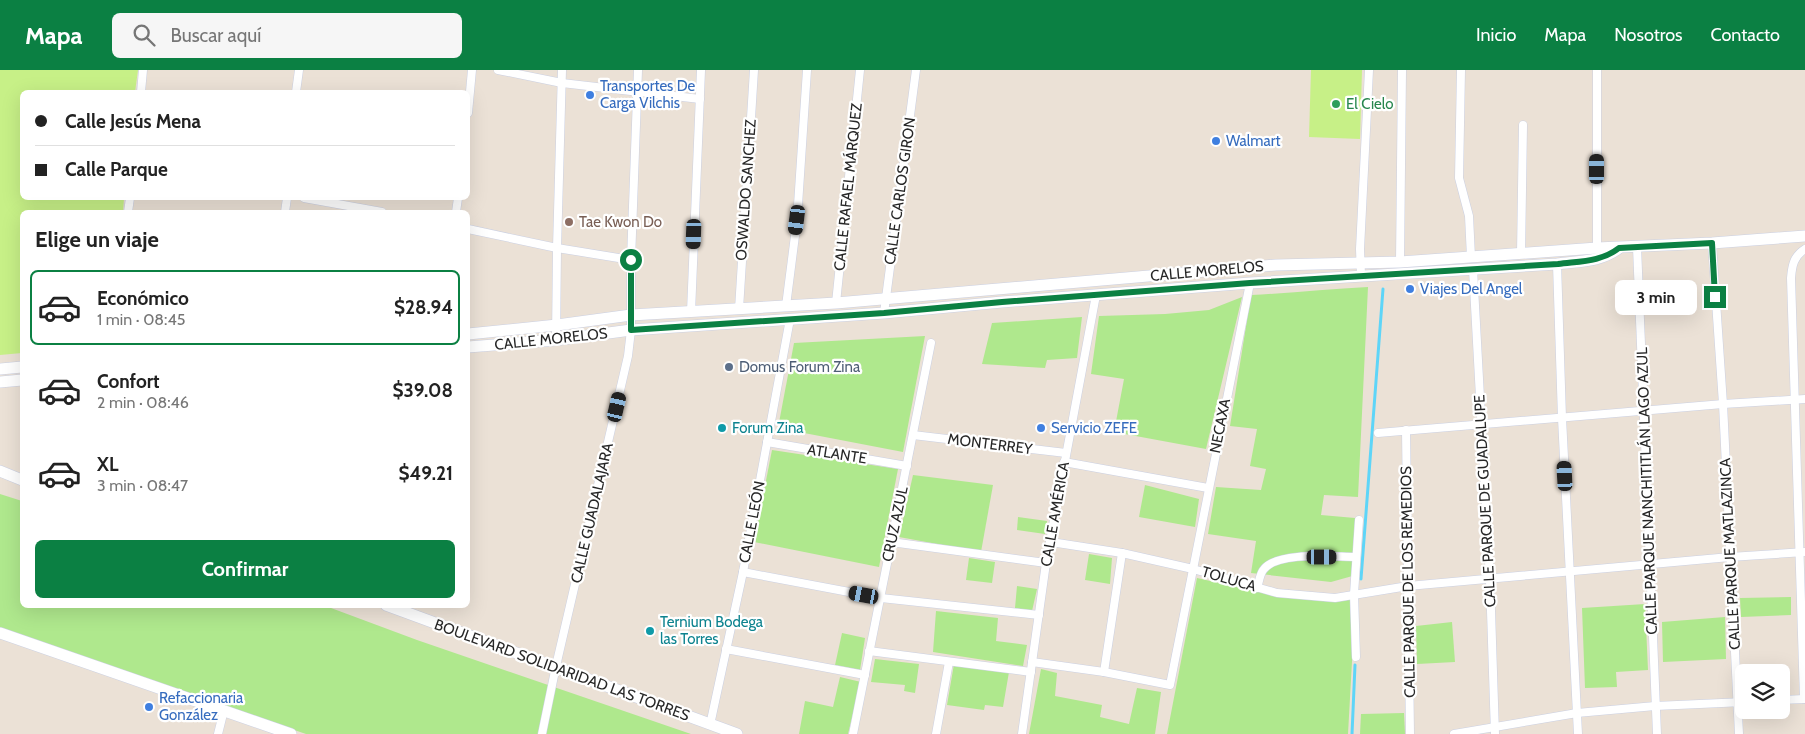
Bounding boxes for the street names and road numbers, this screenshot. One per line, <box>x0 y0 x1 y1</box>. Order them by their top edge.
street label: CALLE RAFAEL MÁRQUEZ <box>829 101 866 272</box>
street label: CALLE CARLOS GIRON <box>881 116 919 266</box>
street label: OSWALDO SANCHEZ <box>732 118 760 261</box>
street label: CALLE MORELOS <box>1150 257 1265 285</box>
street label: CALLE MORELOS <box>494 324 609 354</box>
street label: CALLE PARQUE NANCHITITLÁN LAGO AZUL <box>1632 347 1661 635</box>
street label: CALLE PARQUE DE GUADALUPE <box>1470 394 1500 608</box>
street label: NECAXA <box>1206 396 1234 455</box>
street label: MONTERREY <box>947 430 1034 458</box>
street label: CALLE GUADALAJARA <box>567 440 617 585</box>
street label: ATLANTE <box>806 440 868 468</box>
street label: CALLE PARQUE MATLAZINCA <box>1716 457 1744 650</box>
street label: CALLE AMÉRICA <box>1036 459 1073 568</box>
street label: CALLE PARQUE DE LOS REMEDIOS <box>1397 466 1419 698</box>
street label: CALLE LEÓN <box>734 479 769 564</box>
street label: CRUZ AZUL <box>878 484 912 563</box>
street label: TOLUCA <box>1200 563 1259 596</box>
street label: BOULEVARD SOLIDARIDAD LAS TORRES <box>432 615 692 725</box>

